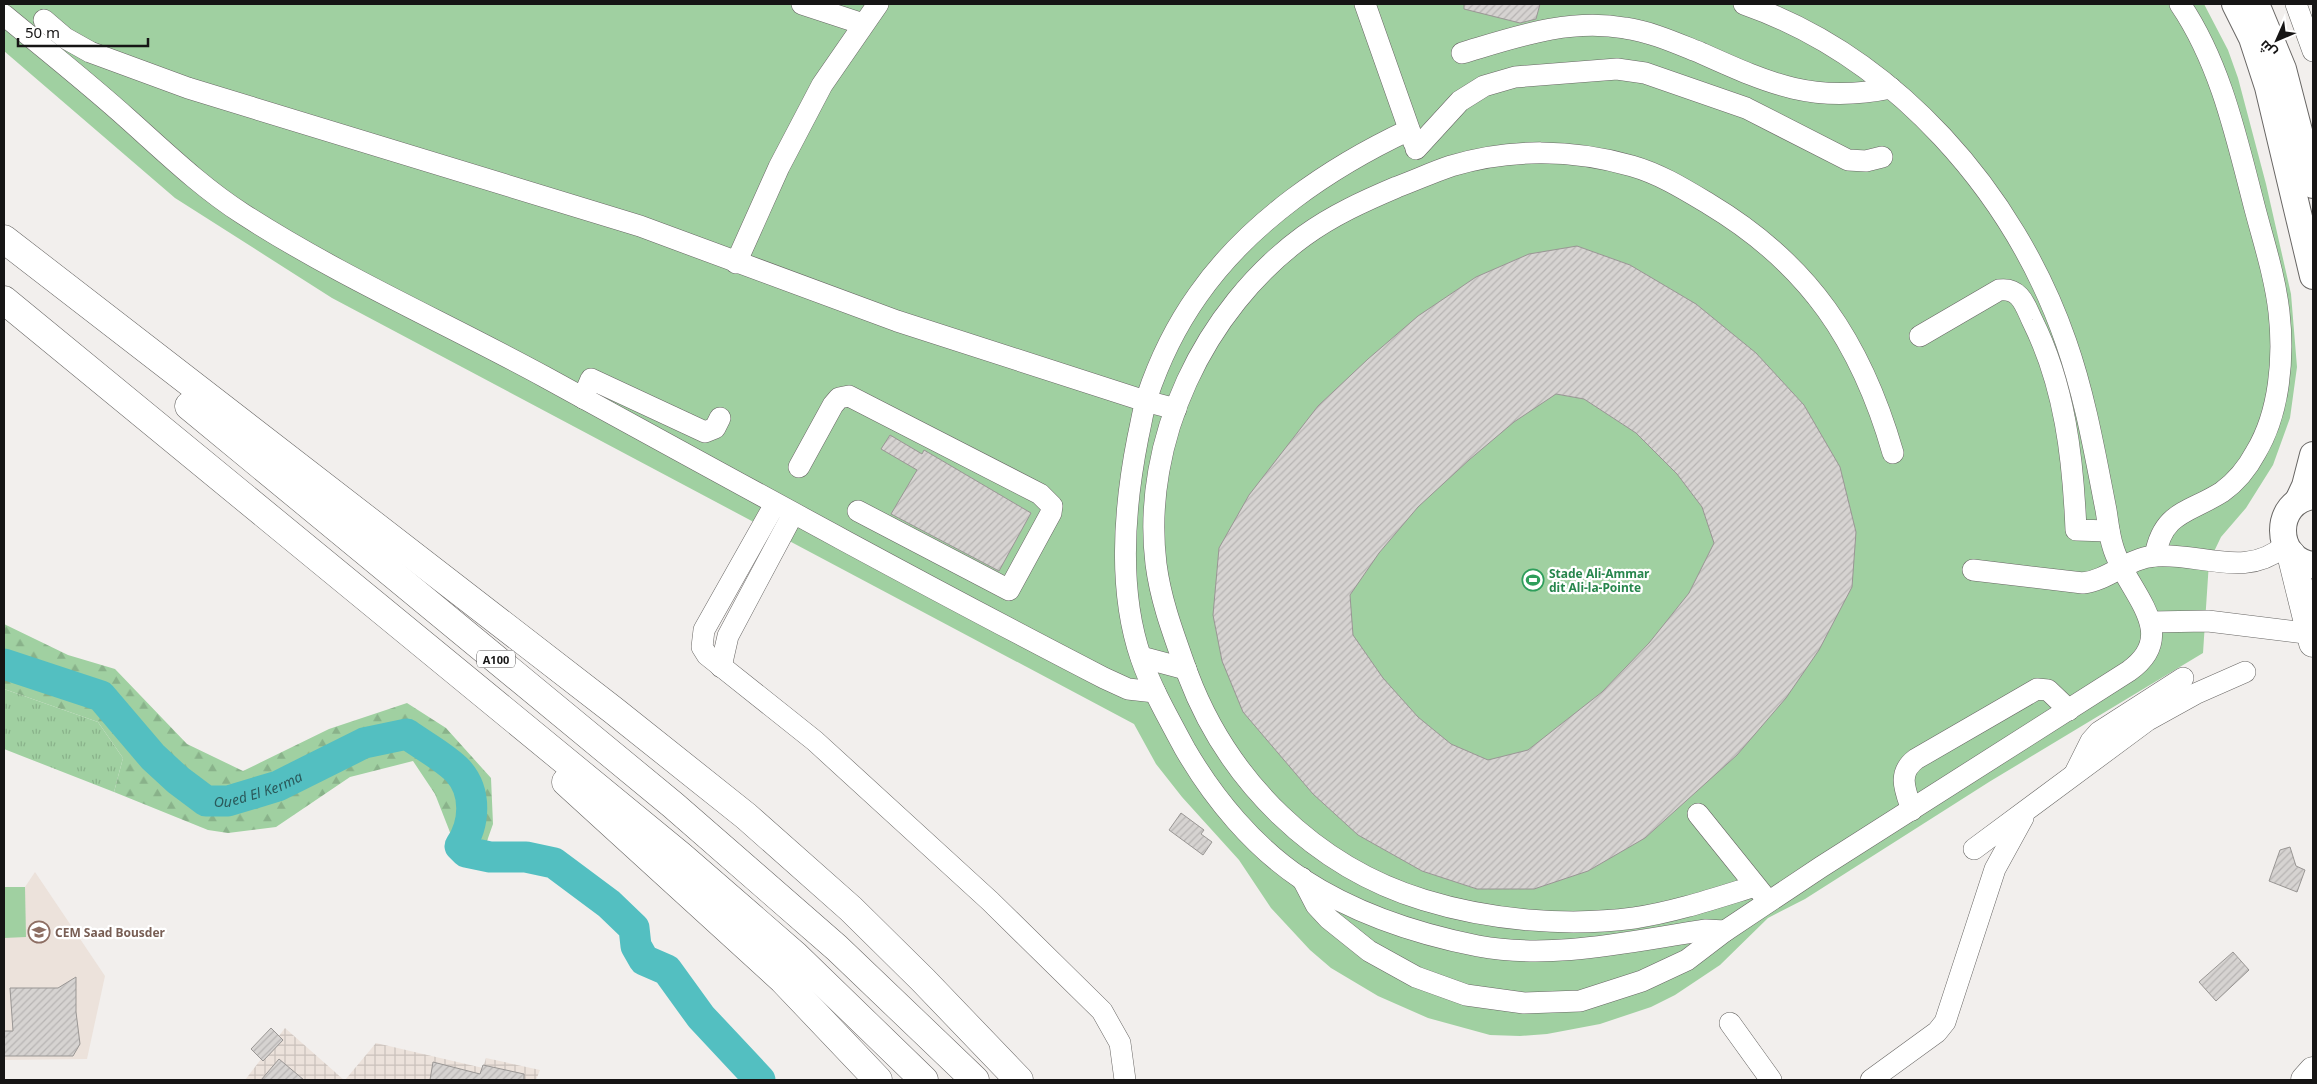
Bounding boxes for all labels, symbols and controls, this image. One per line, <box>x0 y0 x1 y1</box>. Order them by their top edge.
scale bar <box>18 15 148 47</box>
north arrow <box>2252 15 2302 65</box>
text: 50 m <box>25 22 60 42</box>
text: ش <box>2254 36 2281 63</box>
place label: Stade Ali-Ammar dit Ali-la-Pointe <box>1549 565 1650 596</box>
sports icon: Stade Ali-Ammar dit Ali-la-Pointe <box>1521 568 1545 592</box>
road number: A100 <box>477 651 515 668</box>
water label: Oued El Kerma <box>214 766 305 811</box>
school or university icon: CEM Saad Bousder <box>27 920 51 944</box>
place label: CEM Saad Bousder <box>55 924 166 941</box>

